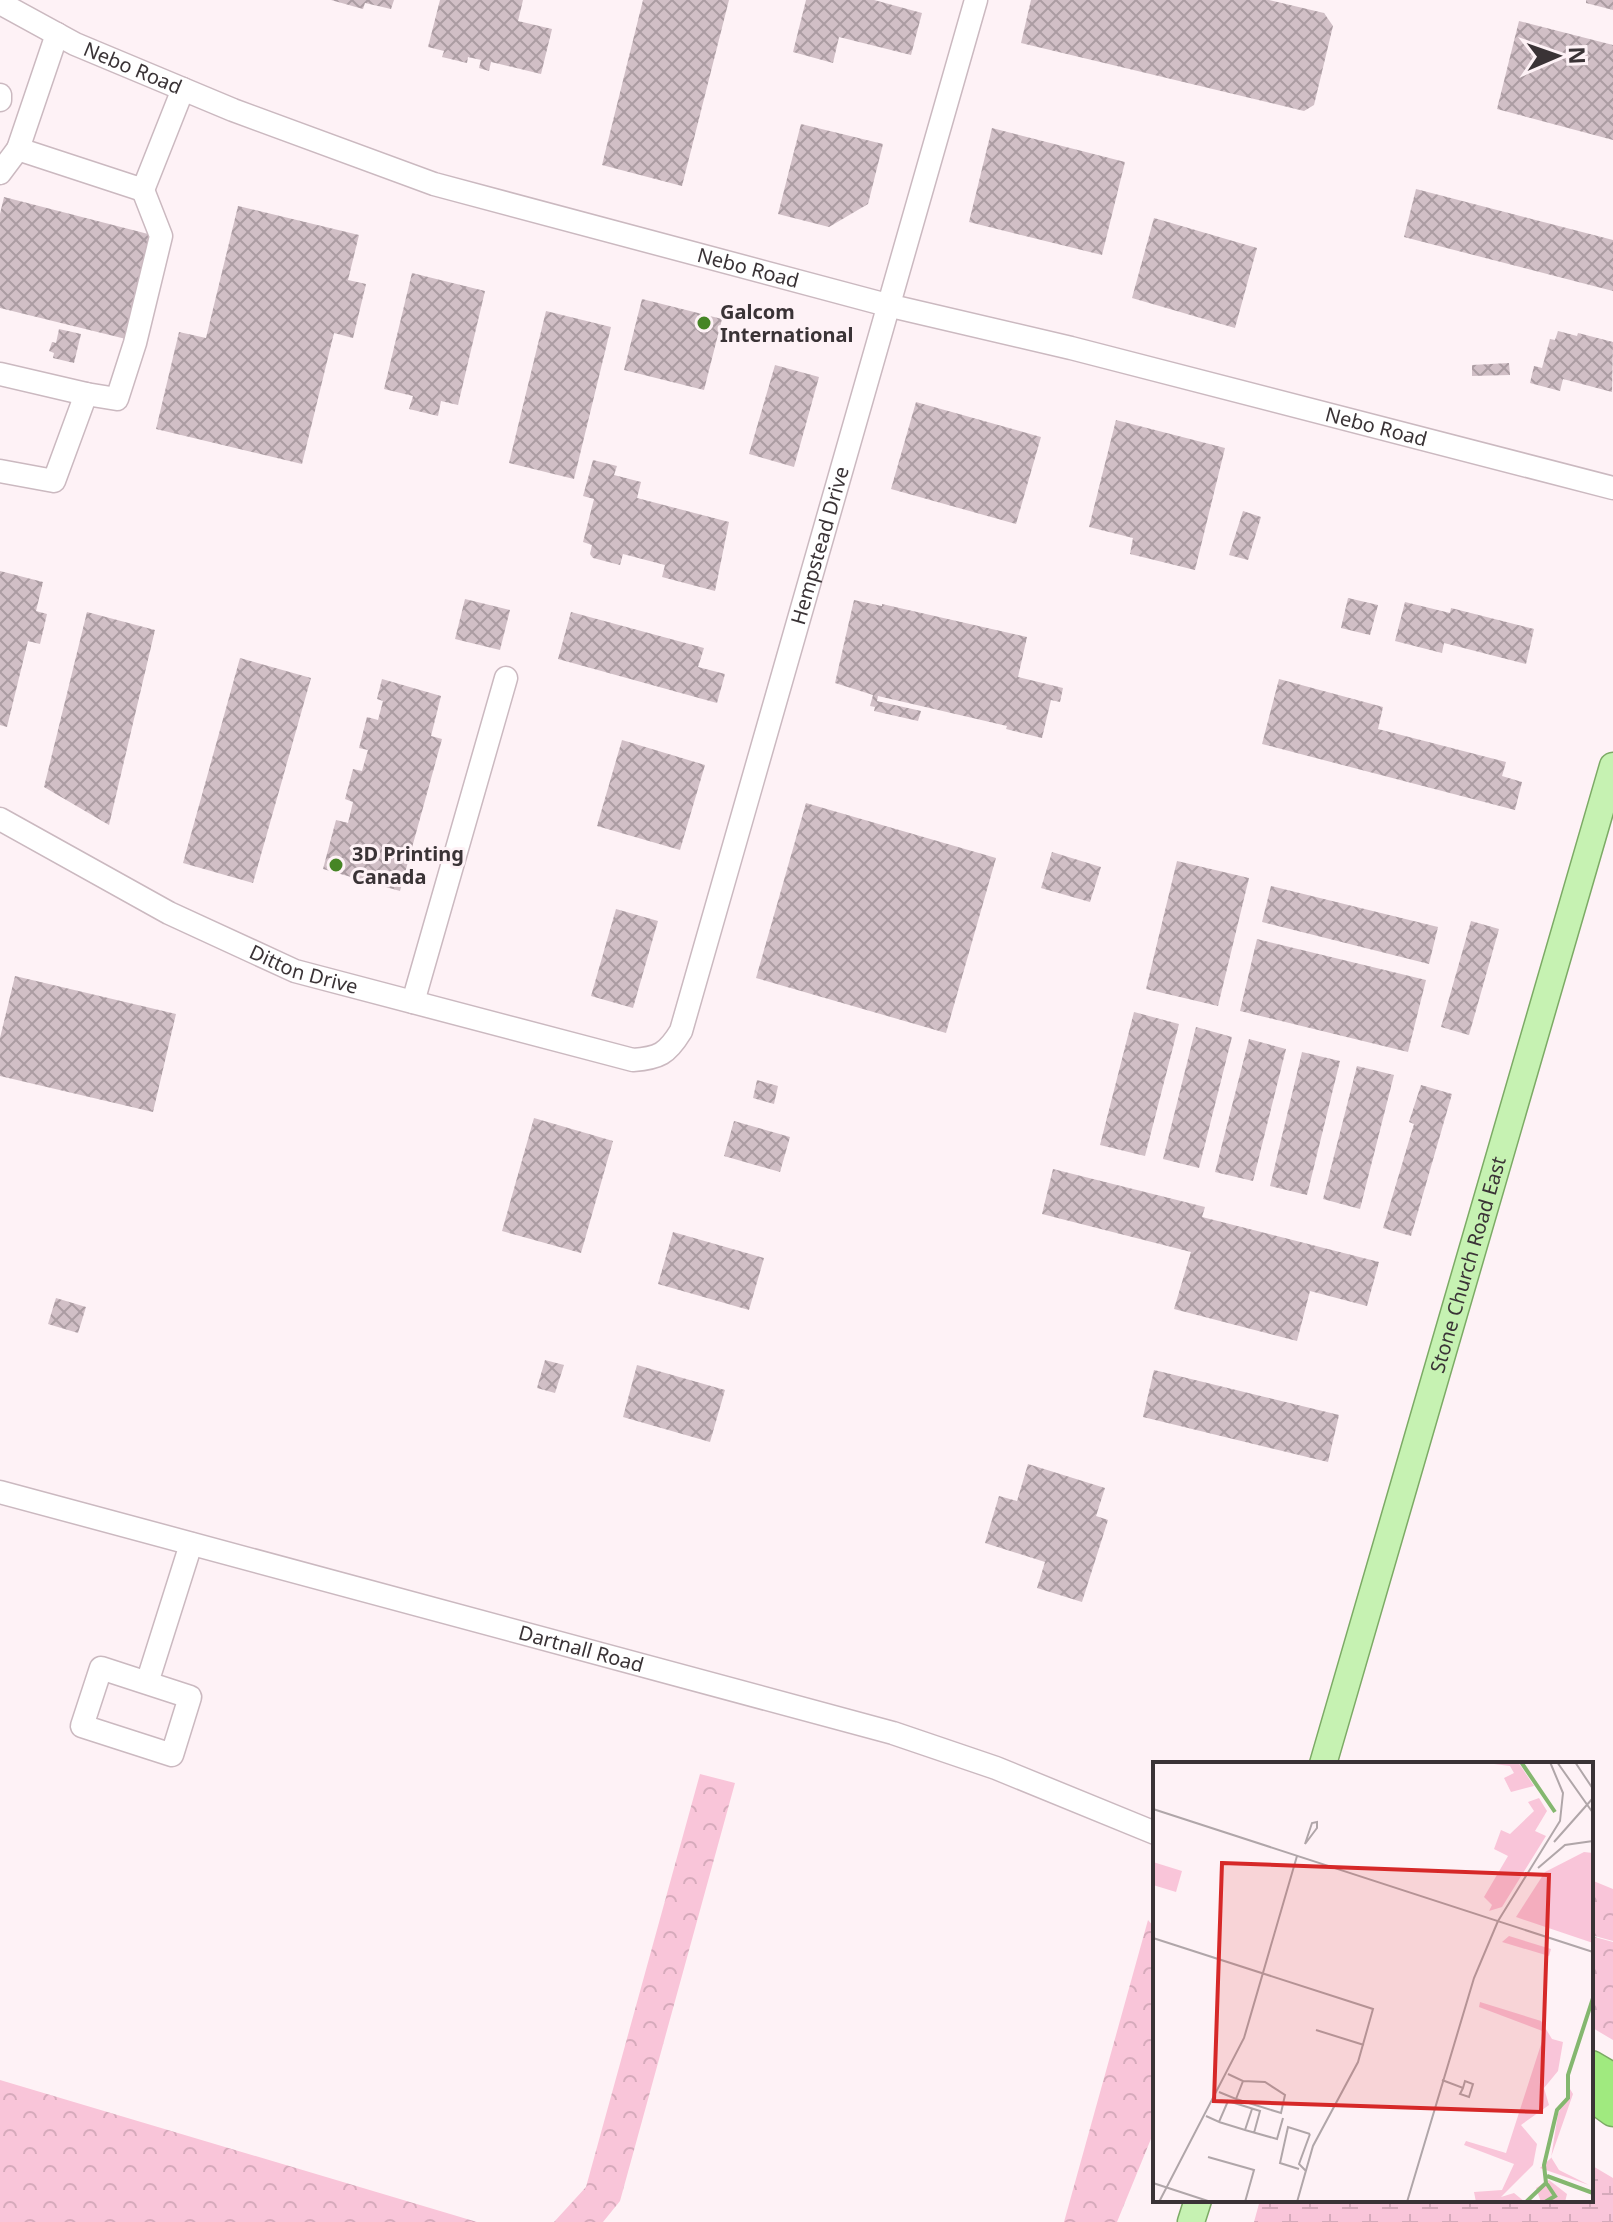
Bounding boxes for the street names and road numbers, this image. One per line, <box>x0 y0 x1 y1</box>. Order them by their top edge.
street label: Nebo Road <box>80 35 186 100</box>
street label: Nebo Road <box>694 241 802 294</box>
street label: Nebo Road <box>1323 400 1430 452</box>
street label: Hempstead Drive <box>784 463 855 628</box>
street label: Ditton Drive <box>245 938 361 1000</box>
street label: Stone Church Road East <box>1423 1153 1512 1376</box>
street label: Dartnall Road <box>516 1619 647 1678</box>

